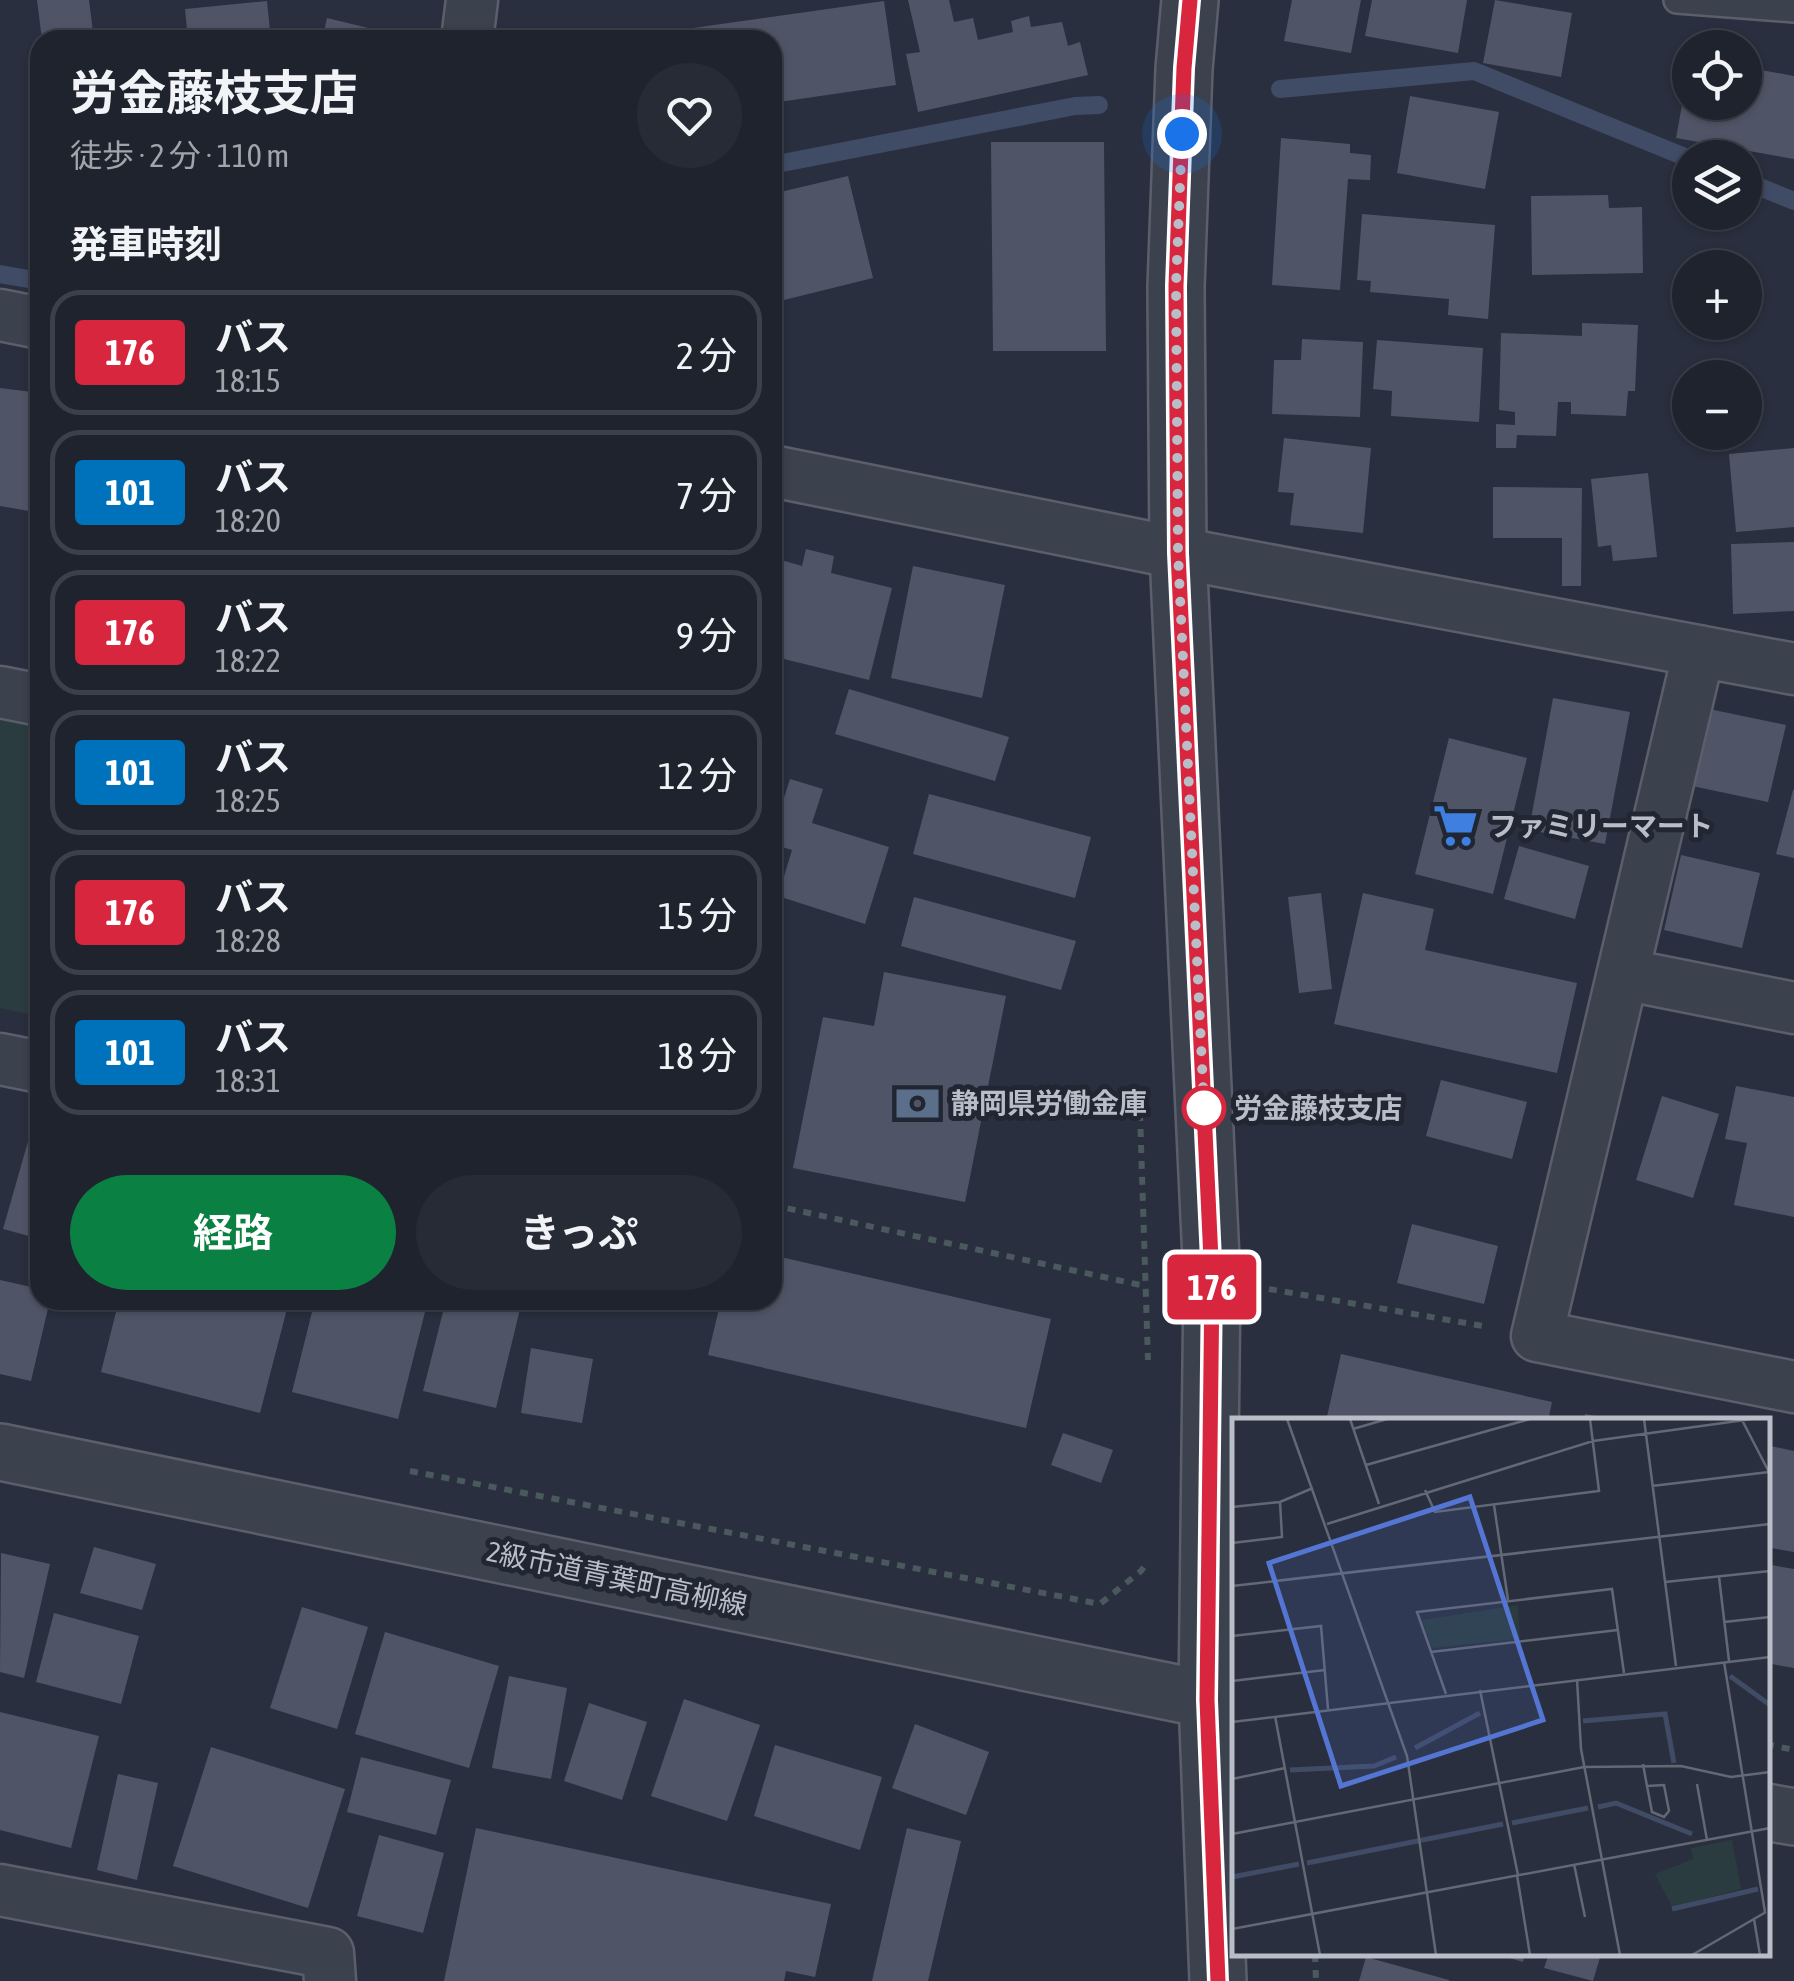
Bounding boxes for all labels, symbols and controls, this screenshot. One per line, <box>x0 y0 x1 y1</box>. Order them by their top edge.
map controls <box>1672 30 1762 450</box>
button: locate <box>1672 30 1762 120</box>
button: heart <box>637 63 742 168</box>
text: 労金藤枝支店 <box>70 65 358 120</box>
your location <box>1157 109 1207 159</box>
text: 徒歩 · 2 分 · 110 m <box>70 137 289 174</box>
button: layers <box>1672 140 1762 230</box>
text: 発車時刻 <box>70 223 222 266</box>
button: + <box>1672 250 1762 340</box>
text: バス <box>215 316 291 359</box>
text: 176 <box>105 332 155 372</box>
text: 2 分 <box>676 334 737 377</box>
button: − <box>1672 360 1762 450</box>
text: 18:15 <box>215 362 281 399</box>
text: バス <box>215 456 291 499</box>
text: 101 <box>105 472 155 512</box>
text: 7 分 <box>676 474 737 517</box>
text: 18:20 <box>215 502 281 539</box>
text: バス <box>215 596 291 639</box>
text: 176 <box>105 612 155 652</box>
text: 9 分 <box>676 614 737 657</box>
text: 18:22 <box>215 642 281 679</box>
text: バス <box>215 736 291 779</box>
text: 101 <box>105 752 155 792</box>
text: 12 分 <box>658 754 737 797</box>
text: 18:25 <box>215 782 281 819</box>
supermarket icon: ファミリーマート <box>1432 802 1480 850</box>
place label: ファミリーマート <box>1489 810 1713 842</box>
text: バス <box>215 876 291 919</box>
text: 176 <box>105 892 155 932</box>
text: 15 分 <box>658 894 737 937</box>
text: 18:28 <box>215 922 281 959</box>
text: バス <box>215 1016 291 1059</box>
text: 101 <box>105 1032 155 1072</box>
text: 18 分 <box>658 1034 737 1077</box>
text: 18:31 <box>215 1062 281 1099</box>
bank icon: 静岡県労働金庫 <box>894 1079 942 1127</box>
place label: 静岡県労働金庫 <box>951 1087 1147 1119</box>
marker: 労金藤枝支店 <box>1183 1087 1225 1129</box>
place label: 労金藤枝支店 <box>1234 1092 1402 1124</box>
button: 経路 <box>70 1175 396 1290</box>
button: きっぷ <box>416 1175 742 1290</box>
line badge: 176 <box>1154 1254 1270 1320</box>
text: 176 <box>1187 1267 1237 1307</box>
inset map <box>1232 1418 1769 1956</box>
street label: 2級市道青葉町高柳線 <box>484 1535 750 1621</box>

